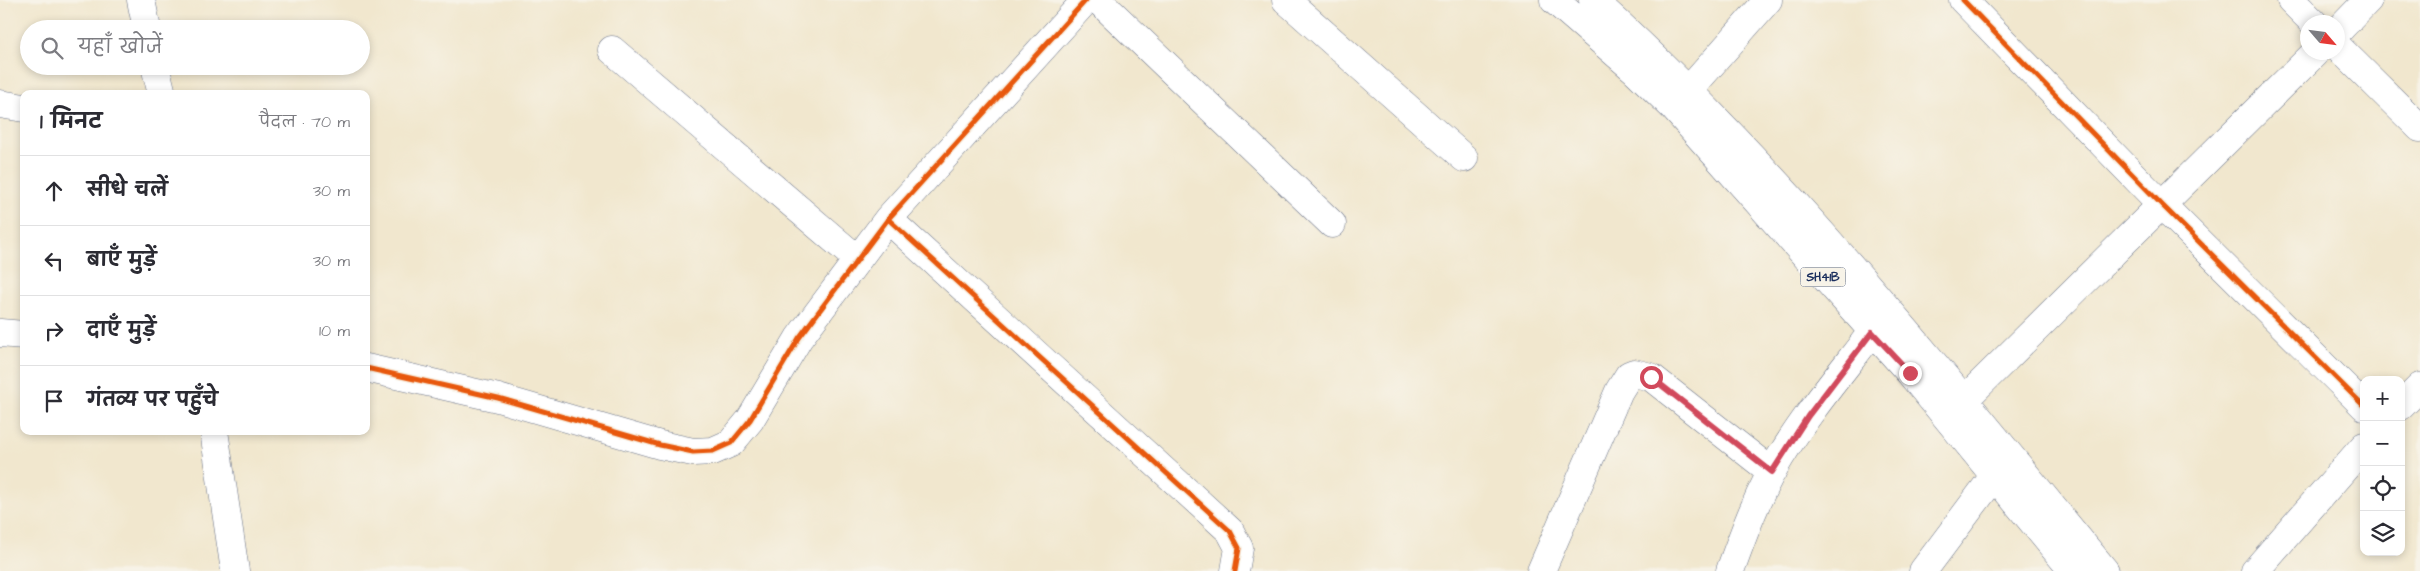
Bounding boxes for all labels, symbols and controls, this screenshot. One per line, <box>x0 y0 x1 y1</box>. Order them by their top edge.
north arrow <box>2300 15 2345 60</box>
search box <box>20 20 370 75</box>
icon: search <box>38 34 66 62</box>
text: यहाँ खोजें <box>78 34 162 61</box>
text: 1 मिनट <box>40 107 102 136</box>
text: पैदल · 70 m <box>259 111 350 133</box>
icon: ahead <box>40 177 68 205</box>
text: सीधे चलें <box>87 177 168 204</box>
text: 30 m <box>313 180 350 202</box>
icon: left <box>40 247 68 275</box>
text: बाएँ मुड़ें <box>87 247 156 274</box>
text: 30 m <box>313 250 350 272</box>
road number: SH41B <box>1800 268 1846 286</box>
icon: right <box>40 317 68 345</box>
text: दाएँ मुड़ें <box>87 317 156 344</box>
text: 10 m <box>319 320 350 342</box>
route end <box>1899 362 1922 385</box>
route start <box>1640 366 1663 389</box>
map controls <box>2360 376 2405 556</box>
button: + <box>2360 376 2405 421</box>
icon: arrive <box>40 387 68 415</box>
text: गंतव्य पर पहुँचे <box>87 387 218 414</box>
button: − <box>2360 421 2405 466</box>
button: locate <box>2360 466 2405 511</box>
button: layers <box>2360 511 2405 556</box>

